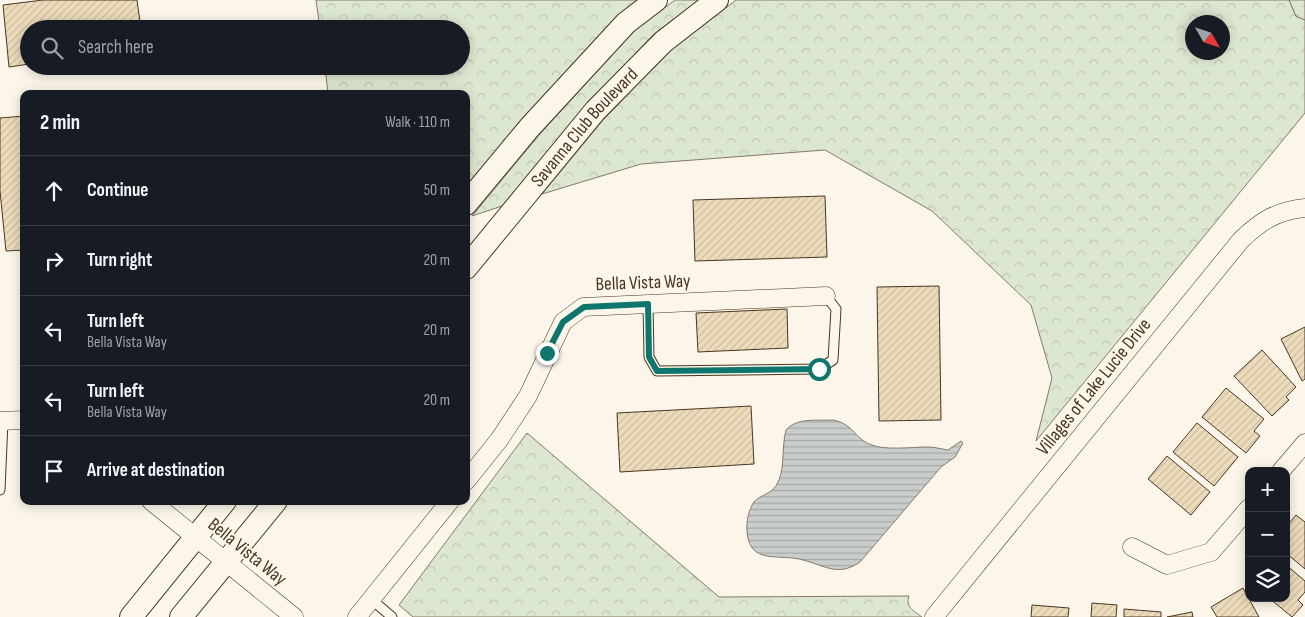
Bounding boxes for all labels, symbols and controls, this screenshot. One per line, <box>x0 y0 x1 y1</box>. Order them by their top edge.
north arrow <box>1185 15 1230 60</box>
search box <box>20 20 470 75</box>
icon: search <box>38 34 66 62</box>
text: Search here <box>78 36 154 59</box>
street label: Savanna Club Boulevard <box>526 63 643 191</box>
text: 2 min <box>40 110 80 135</box>
text: Walk · 110 m <box>385 113 450 132</box>
icon: ahead <box>40 177 68 205</box>
text: Continue <box>87 179 148 202</box>
text: 50 m <box>424 181 450 200</box>
icon: right <box>40 247 68 275</box>
text: Turn right <box>87 249 152 272</box>
text: 20 m <box>423 251 450 270</box>
street label: Bella Vista Way <box>595 270 691 296</box>
text: Turn left <box>87 310 144 333</box>
street label: Villages of Lake Lucie Drive <box>1032 314 1156 460</box>
icon: left <box>40 317 68 345</box>
text: 20 m <box>423 321 450 340</box>
text: Bella Vista Way <box>87 333 167 352</box>
route end <box>536 342 559 365</box>
route start <box>808 358 831 381</box>
text: Turn left <box>87 380 144 403</box>
icon: left <box>40 387 68 415</box>
text: 20 m <box>423 391 450 410</box>
text: Bella Vista Way <box>87 403 167 422</box>
icon: arrive <box>40 457 68 485</box>
text: Arrive at destination <box>87 459 225 482</box>
map controls <box>1245 467 1290 602</box>
button: + <box>1245 467 1290 512</box>
button: − <box>1245 512 1290 557</box>
street label: Bella Vista Way <box>203 513 292 591</box>
button: layers <box>1245 557 1290 602</box>

